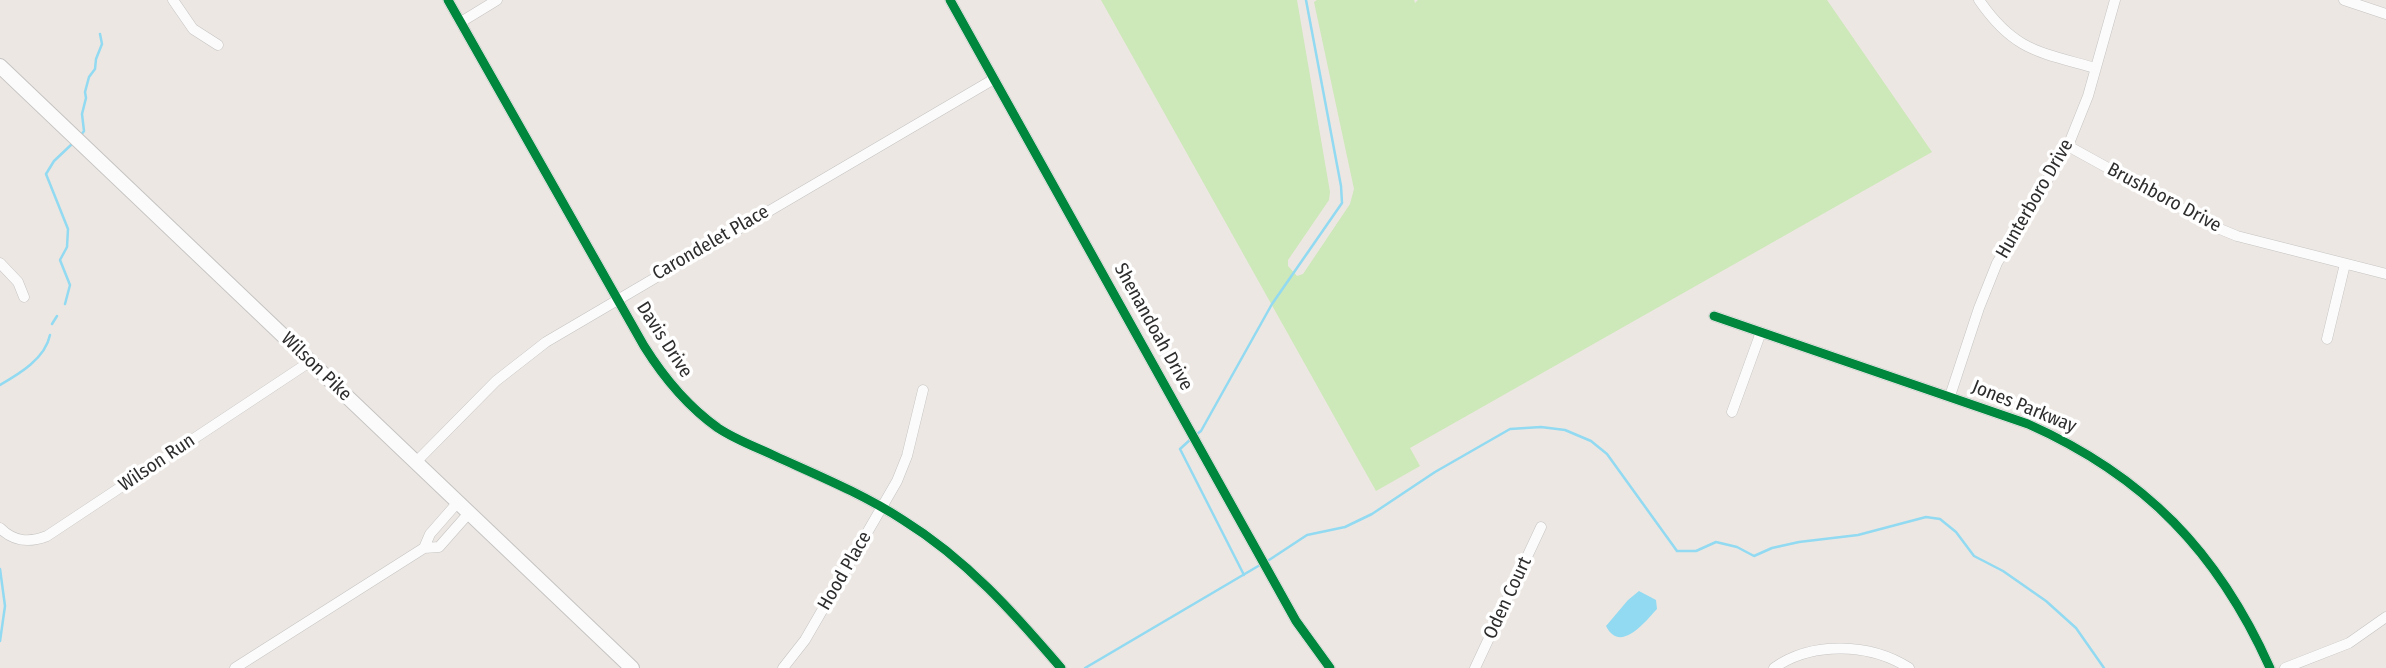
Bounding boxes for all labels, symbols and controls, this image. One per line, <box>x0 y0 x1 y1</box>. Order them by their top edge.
street label: Hunterboro Drive <box>1992 135 2078 263</box>
street label: Brushboro Drive <box>2103 158 2225 238</box>
street label: Carondelet Place <box>649 200 773 286</box>
street label: Shenandoah Drive <box>1109 259 1197 395</box>
street label: Davis Drive <box>631 298 697 382</box>
street label: Wilson Pike <box>276 328 356 406</box>
street label: Jones Parkway <box>1968 376 2080 438</box>
street label: Wilson Run <box>115 429 199 497</box>
street label: Hood Place <box>813 528 877 614</box>
street label: Oden Court <box>1479 553 1537 643</box>

